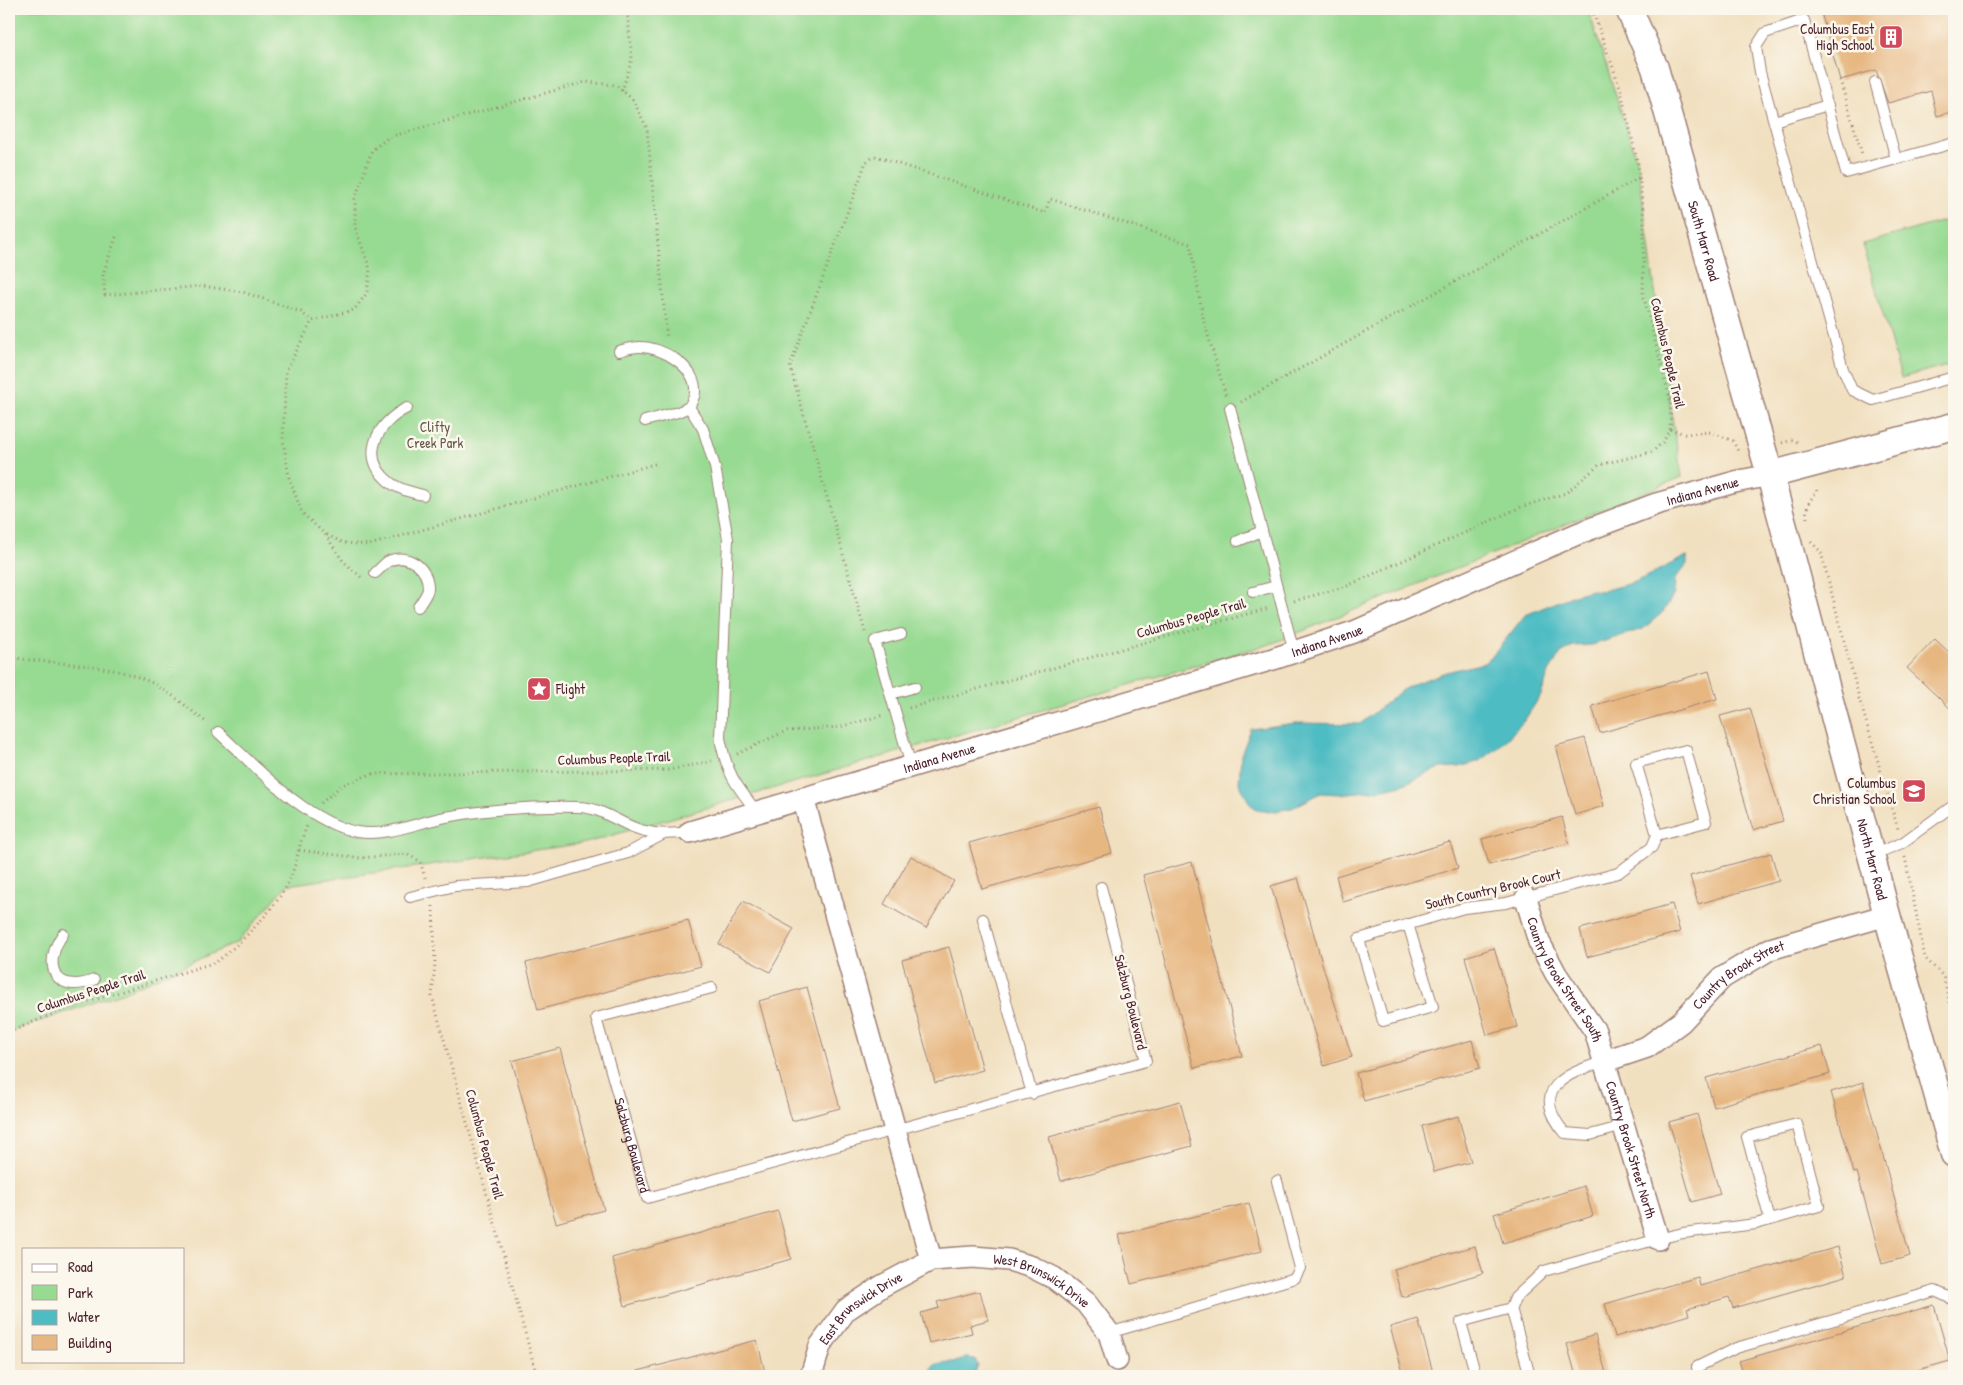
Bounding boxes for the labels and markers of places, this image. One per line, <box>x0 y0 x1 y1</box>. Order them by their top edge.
place label: Columbus East High School <box>1800 19 1874 55</box>
building icon: Columbus East High School <box>1878 24 1904 50</box>
place icon: Flight <box>526 676 552 702</box>
place label: Flight <box>555 679 585 699</box>
place label: Columbus Christian School <box>1813 773 1896 808</box>
school or university icon: Columbus Christian School <box>1901 778 1927 804</box>

